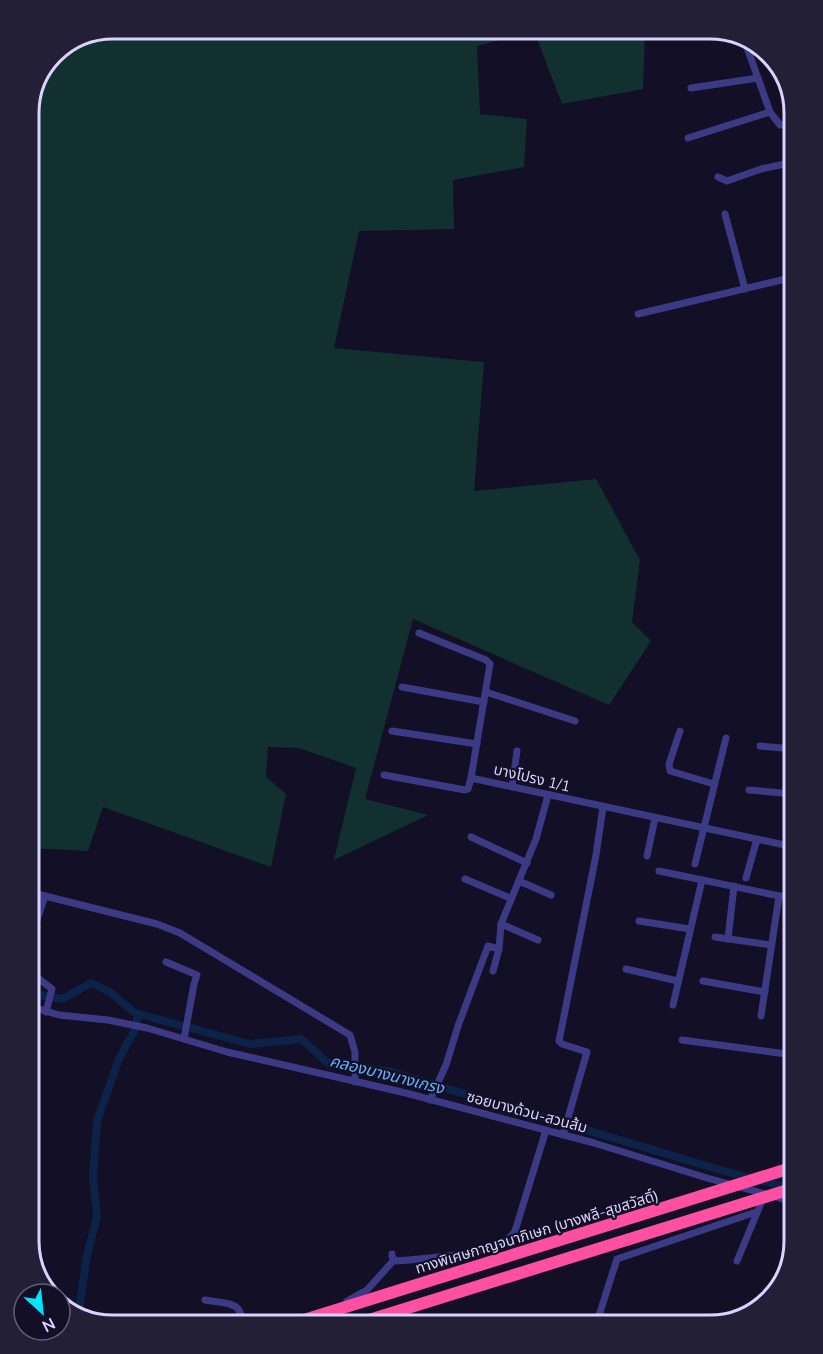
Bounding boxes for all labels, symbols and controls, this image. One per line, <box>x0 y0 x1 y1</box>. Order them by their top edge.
street label: บางโปรง 1/1 <box>492 759 572 797</box>
water label: คลองบางนางเกรง <box>327 1050 448 1100</box>
street label: ซอยบางด้วน-สวนส้ม <box>464 1086 590 1138</box>
street label: ทางพิเศษกาญจนาภิเษก (บางพลี-สุขสวัสดิ์) <box>413 1185 661 1279</box>
north arrow <box>12 1282 72 1342</box>
text: N <box>38 1312 59 1337</box>

